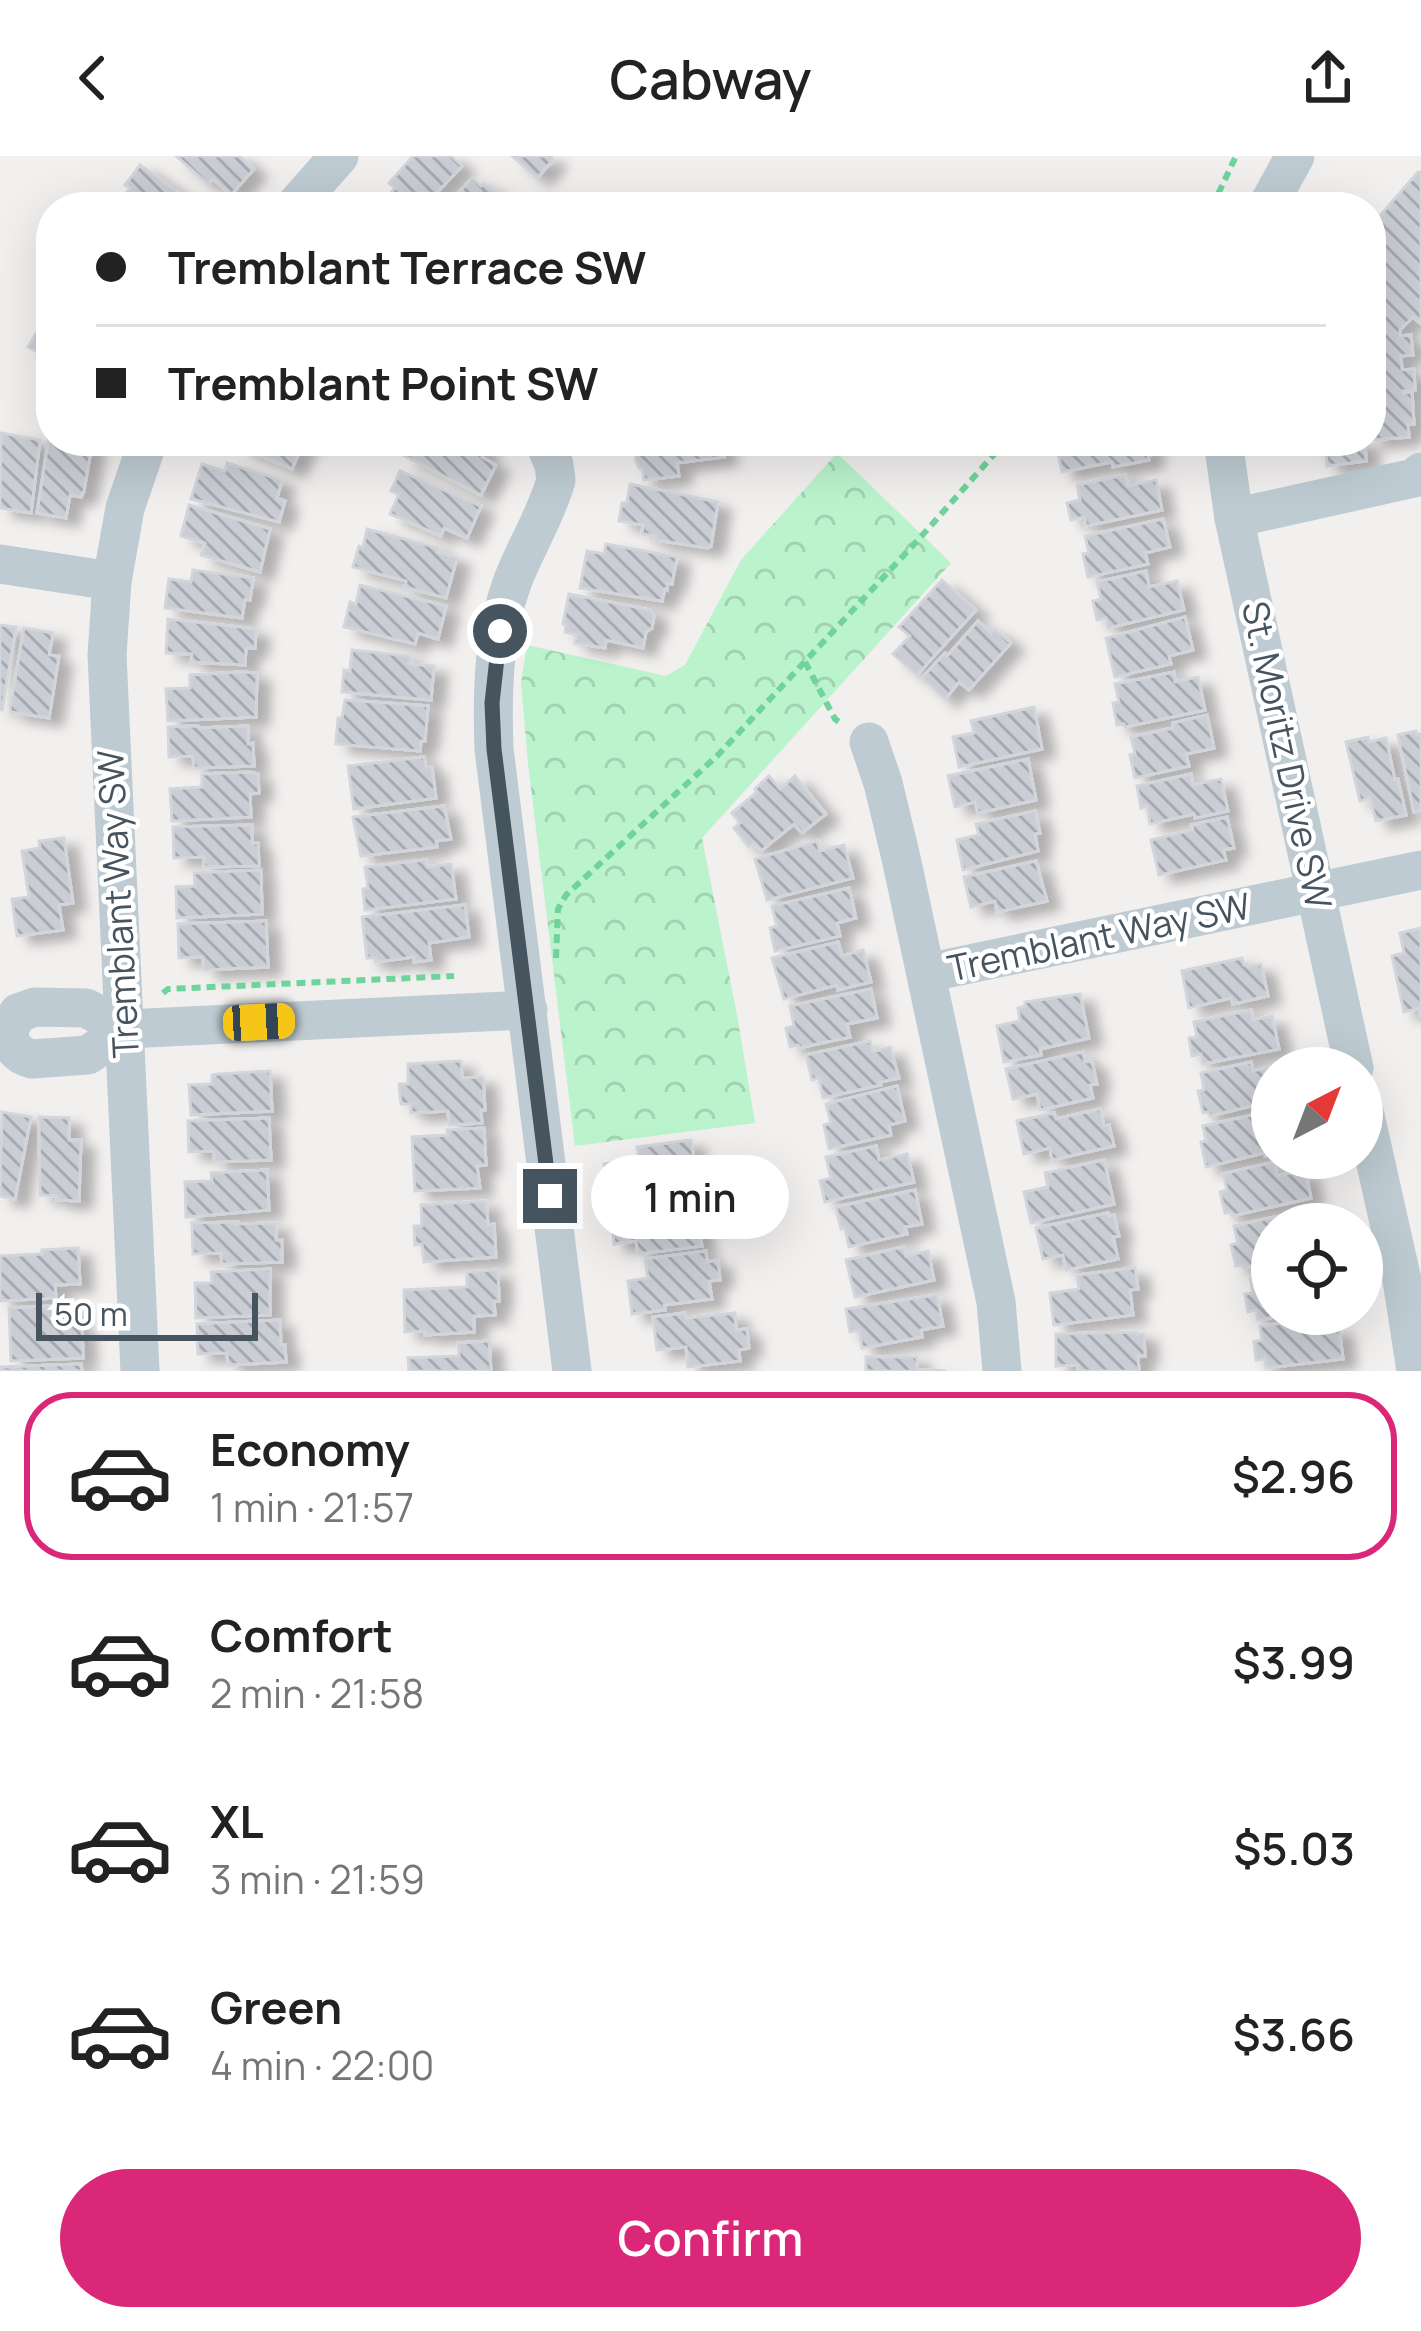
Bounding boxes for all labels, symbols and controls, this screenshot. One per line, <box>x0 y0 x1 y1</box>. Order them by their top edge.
text: Cabway <box>610 41 811 115</box>
icon: back <box>60 45 126 111</box>
icon: share <box>1295 45 1361 111</box>
text: Tremblant Terrace SW <box>168 236 646 298</box>
text: Tremblant Point SW <box>168 352 598 414</box>
street label: St. Moritz Drive SW <box>1231 597 1344 913</box>
route start <box>473 604 527 658</box>
street label: Tremblant Way SW <box>85 748 150 1059</box>
street label: Tremblant Way SW <box>943 880 1255 993</box>
car <box>222 1002 296 1042</box>
north arrow <box>1251 1047 1383 1179</box>
map controls <box>1251 1047 1383 1335</box>
callout: 1 min <box>592 1154 790 1238</box>
route end <box>523 1169 577 1223</box>
text: 1 min <box>644 1170 736 1224</box>
button: locate <box>1251 1203 1383 1335</box>
scale bar <box>36 1287 258 1340</box>
text: 50 m <box>54 1291 128 1336</box>
text: Economy <box>210 1418 410 1480</box>
icon: car <box>66 1422 174 1530</box>
text: $2.96 <box>1232 1445 1355 1507</box>
text: 1 min · 21:57 <box>210 1480 414 1534</box>
text: Comfort <box>210 1604 393 1666</box>
icon: car <box>66 1608 174 1716</box>
text: $3.99 <box>1233 1631 1355 1693</box>
text: 2 min · 21:58 <box>210 1666 424 1720</box>
text: XL <box>210 1790 264 1852</box>
icon: car <box>66 1794 174 1902</box>
text: $5.03 <box>1234 1817 1355 1879</box>
text: 3 min · 21:59 <box>210 1852 425 1906</box>
text: Green <box>210 1976 342 2038</box>
icon: car <box>66 1980 174 2088</box>
text: $3.66 <box>1233 2003 1355 2065</box>
text: 4 min · 22:00 <box>210 2038 434 2092</box>
button: Confirm <box>60 2169 1361 2307</box>

